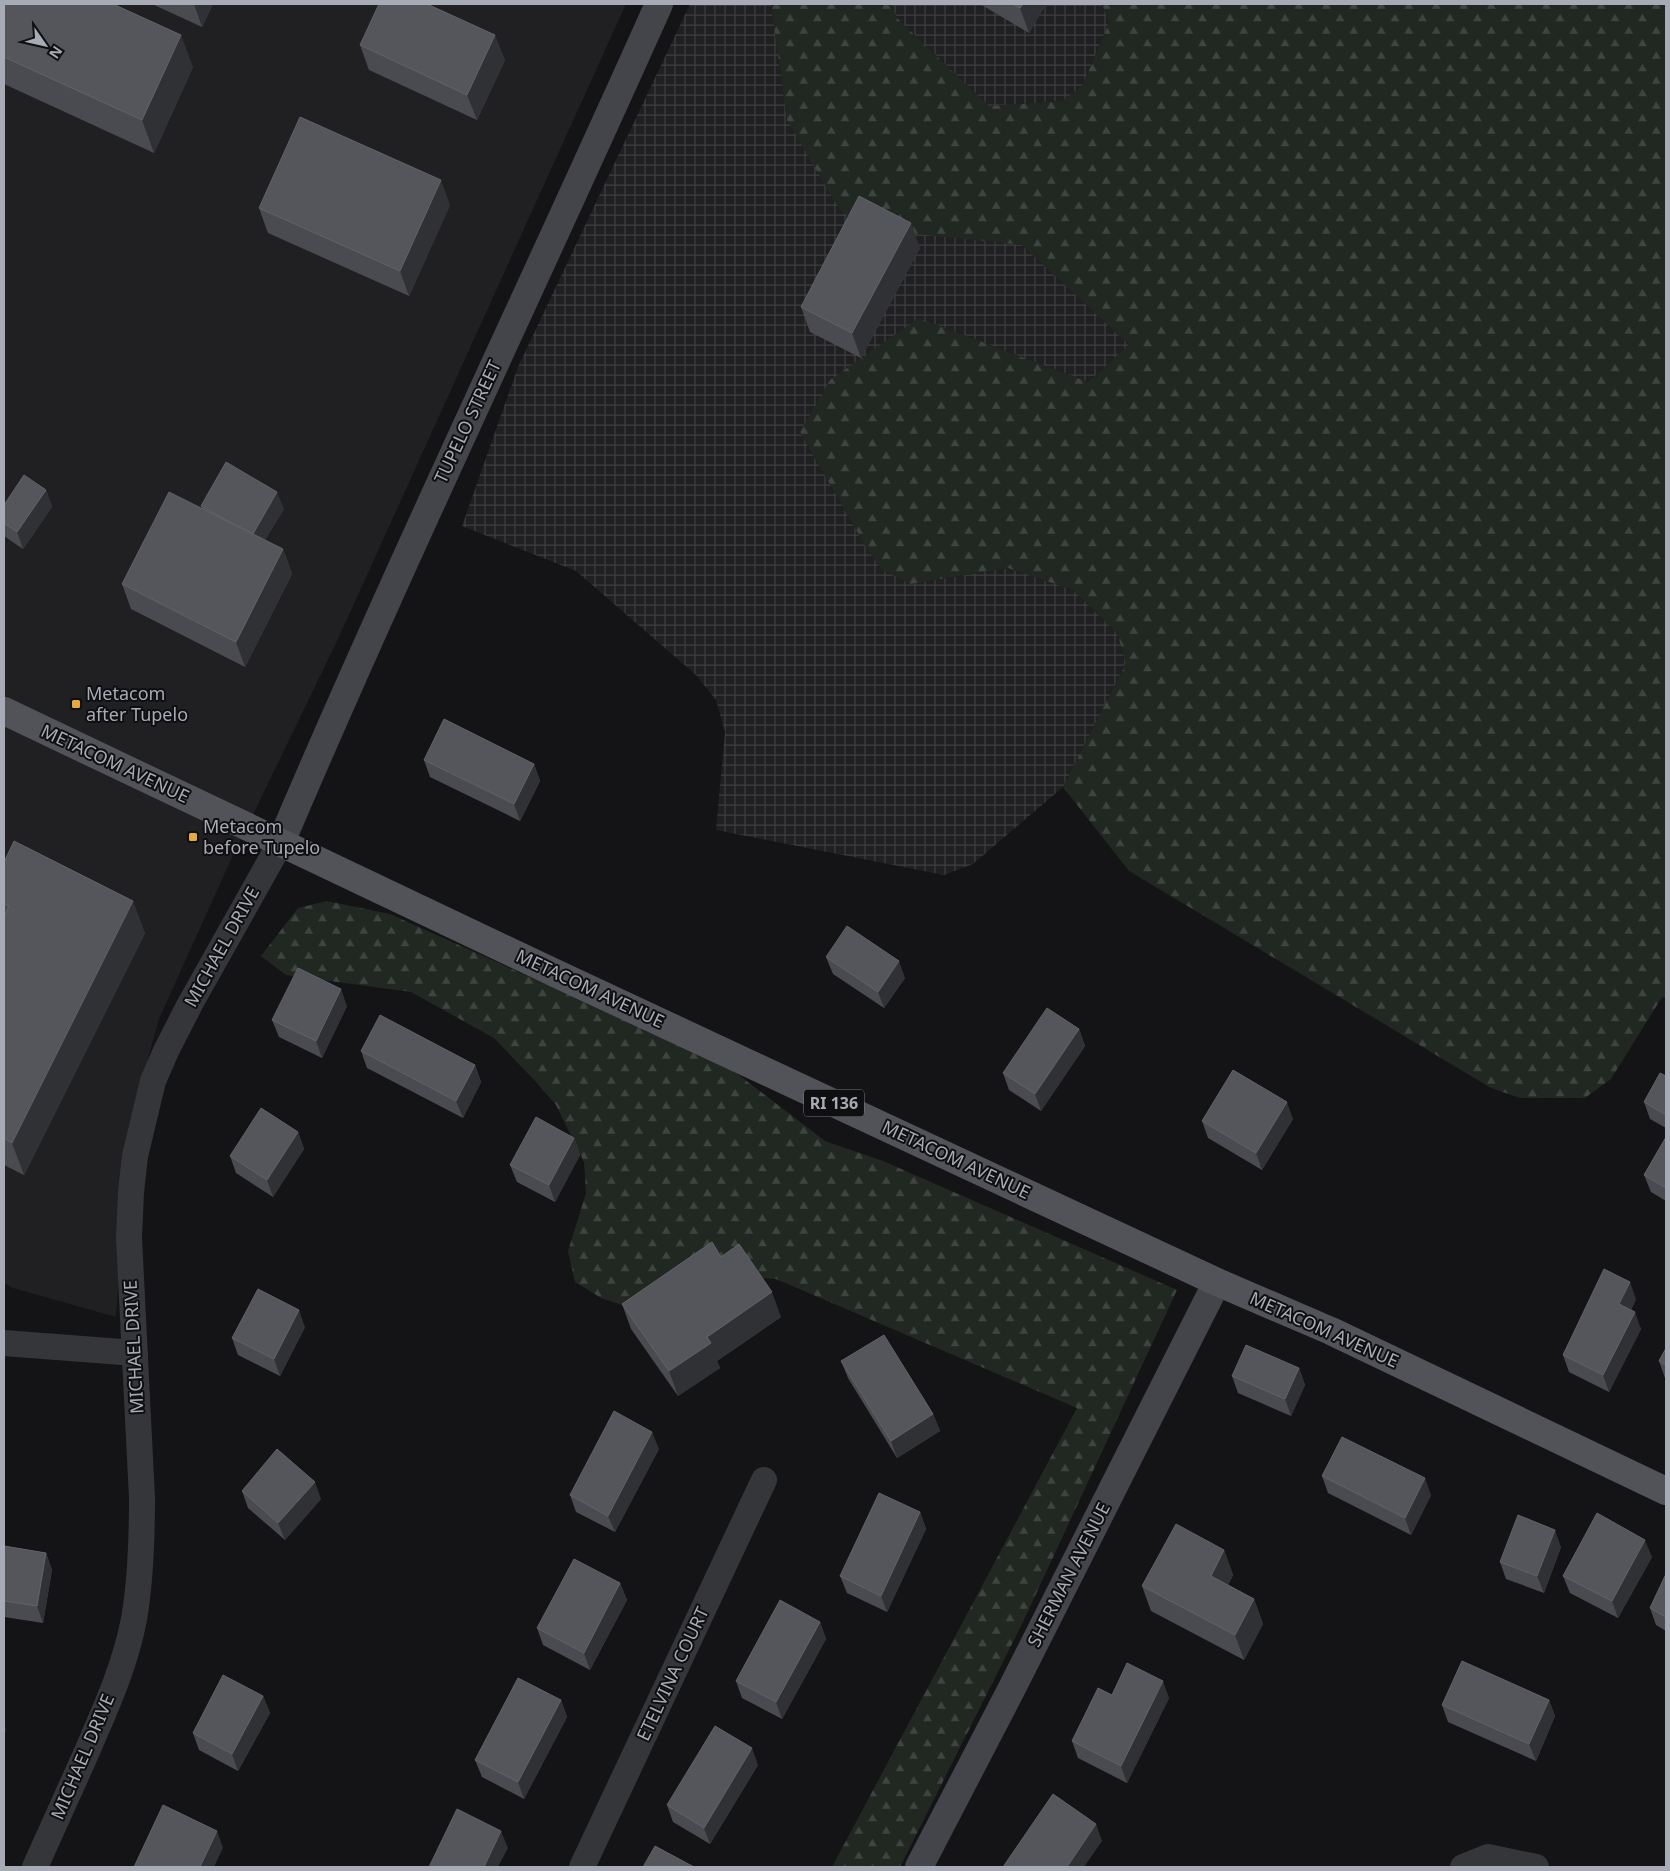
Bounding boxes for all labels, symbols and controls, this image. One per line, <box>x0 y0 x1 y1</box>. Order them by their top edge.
north arrow <box>20 20 70 70</box>
text: N <box>45 43 67 63</box>
street label: TUPELO STREET <box>428 356 506 487</box>
place label: Metacom after Tupelo <box>86 681 188 726</box>
marker: Metacom after Tupelo <box>70 698 82 710</box>
street label: METACOM AVENUE <box>38 718 193 808</box>
place label: Metacom before Tupelo <box>203 814 320 859</box>
marker: Metacom before Tupelo <box>187 831 199 843</box>
street label: MICHAEL DRIVE <box>178 882 264 1011</box>
street label: METACOM AVENUE <box>513 943 668 1033</box>
road number: RI 136 <box>804 1090 864 1116</box>
street label: METACOM AVENUE <box>879 1114 1034 1204</box>
street label: MICHAEL DRIVE <box>118 1280 148 1415</box>
street label: METACOM AVENUE <box>1246 1285 1403 1373</box>
street label: SHERMAN AVENUE <box>1021 1498 1115 1651</box>
street label: ETELVINA COURT <box>631 1603 714 1744</box>
street label: MICHAEL DRIVE <box>45 1690 119 1823</box>

